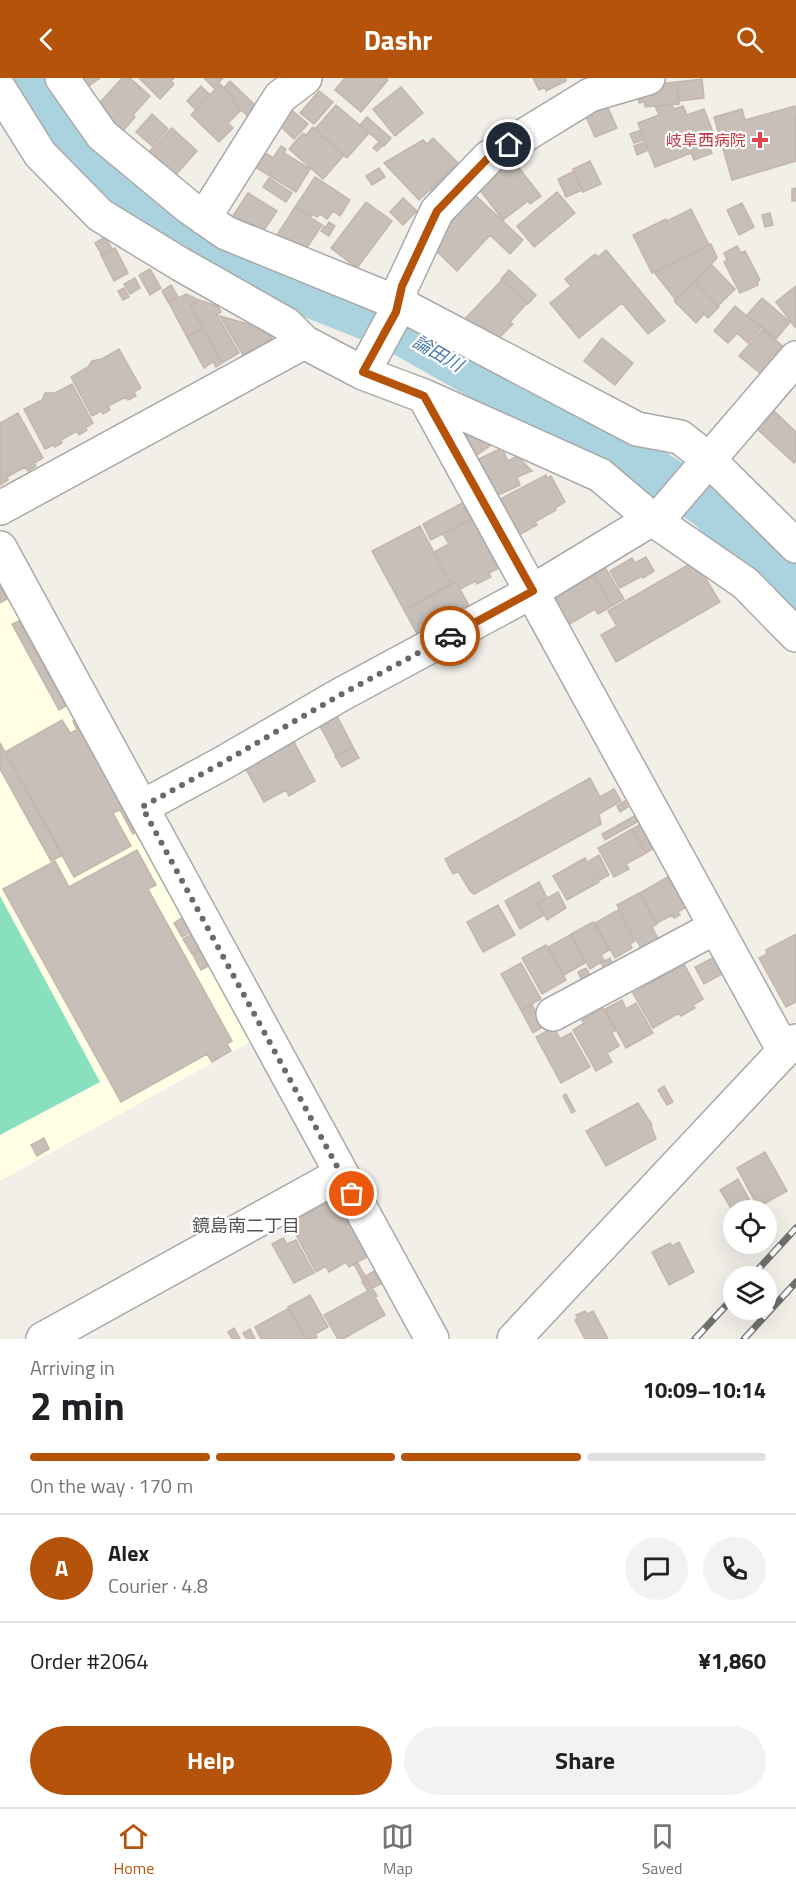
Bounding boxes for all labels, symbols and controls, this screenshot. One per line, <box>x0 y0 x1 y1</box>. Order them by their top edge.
text: Dashr <box>364 19 432 60</box>
icon: back <box>30 23 63 56</box>
icon: search <box>733 23 766 56</box>
pin <box>483 119 534 170</box>
icon: home <box>492 128 525 161</box>
place label: 岐阜西病院 <box>666 128 746 152</box>
marker: 岐阜西病院 <box>751 131 769 149</box>
water label: 論田川 <box>408 328 470 379</box>
courier <box>420 606 480 666</box>
icon: car <box>434 620 467 653</box>
pin <box>326 1168 377 1219</box>
icon: bag <box>335 1177 368 1210</box>
map controls <box>723 1200 777 1320</box>
button: locate <box>723 1200 777 1254</box>
district label: 鏡島南二丁目 <box>192 1212 300 1239</box>
button: layers <box>723 1266 777 1320</box>
text: Arriving in <box>30 1352 115 1383</box>
text: 10:09–10:14 <box>643 1373 766 1407</box>
text: 2 min <box>30 1376 125 1435</box>
text: On the way · 170 m <box>30 1470 193 1501</box>
text: Alex <box>108 1536 149 1570</box>
button: chat <box>625 1537 688 1600</box>
button: phone <box>703 1537 766 1600</box>
text: A <box>55 1551 68 1585</box>
text: Courier · 4.8 <box>108 1570 208 1601</box>
text: Order #2064 <box>30 1644 149 1678</box>
text: ¥1,860 <box>699 1644 766 1678</box>
button: Help <box>30 1726 392 1795</box>
button: Share <box>404 1726 766 1795</box>
tab: Home <box>114 1820 154 1880</box>
tab: Map <box>381 1820 414 1880</box>
tab: Saved <box>642 1820 682 1880</box>

